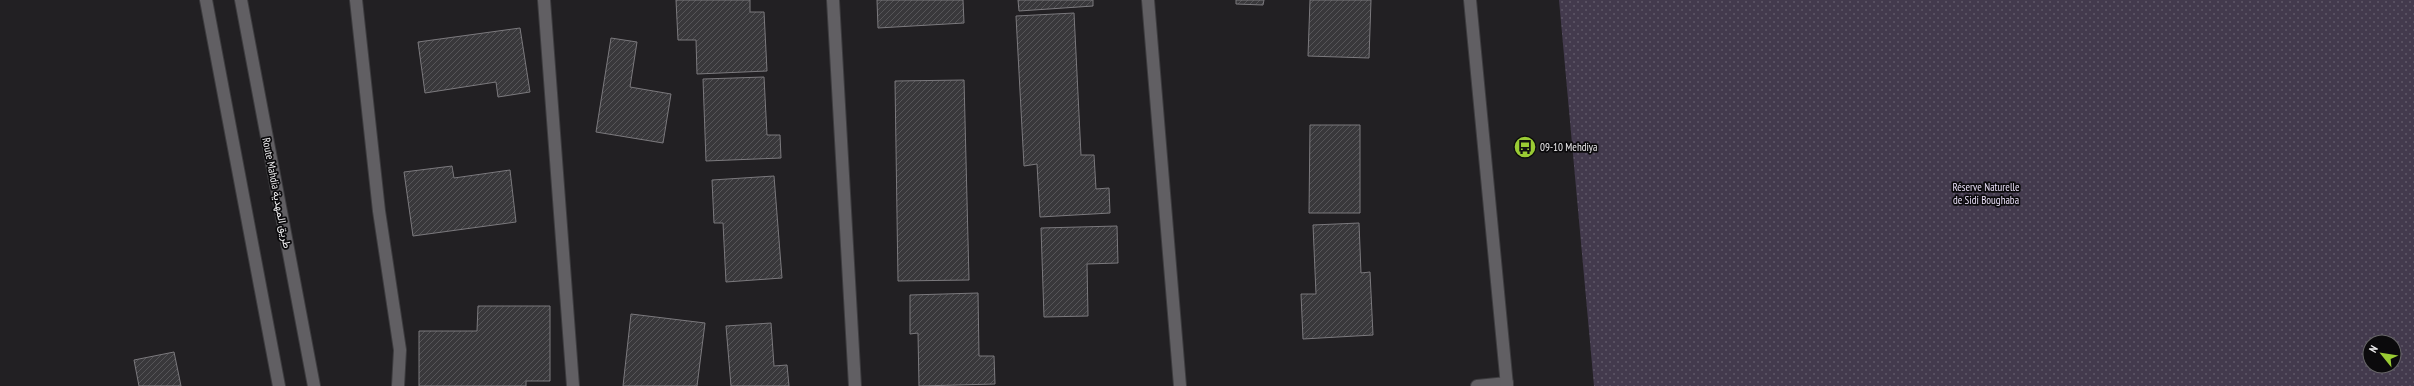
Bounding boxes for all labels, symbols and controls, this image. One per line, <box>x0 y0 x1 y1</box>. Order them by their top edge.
bus stop icon: 09-10 Mehdiya <box>1512 134 1538 160</box>
street label: Route Mahdia طريق المهدية <box>259 136 295 250</box>
place label: 09-10 Mehdiya <box>1540 140 1597 154</box>
park label: Réserve Naturelle de Sidi Boughaba <box>1952 180 2020 207</box>
north arrow <box>2362 334 2402 374</box>
text: N <box>2366 343 2381 355</box>

